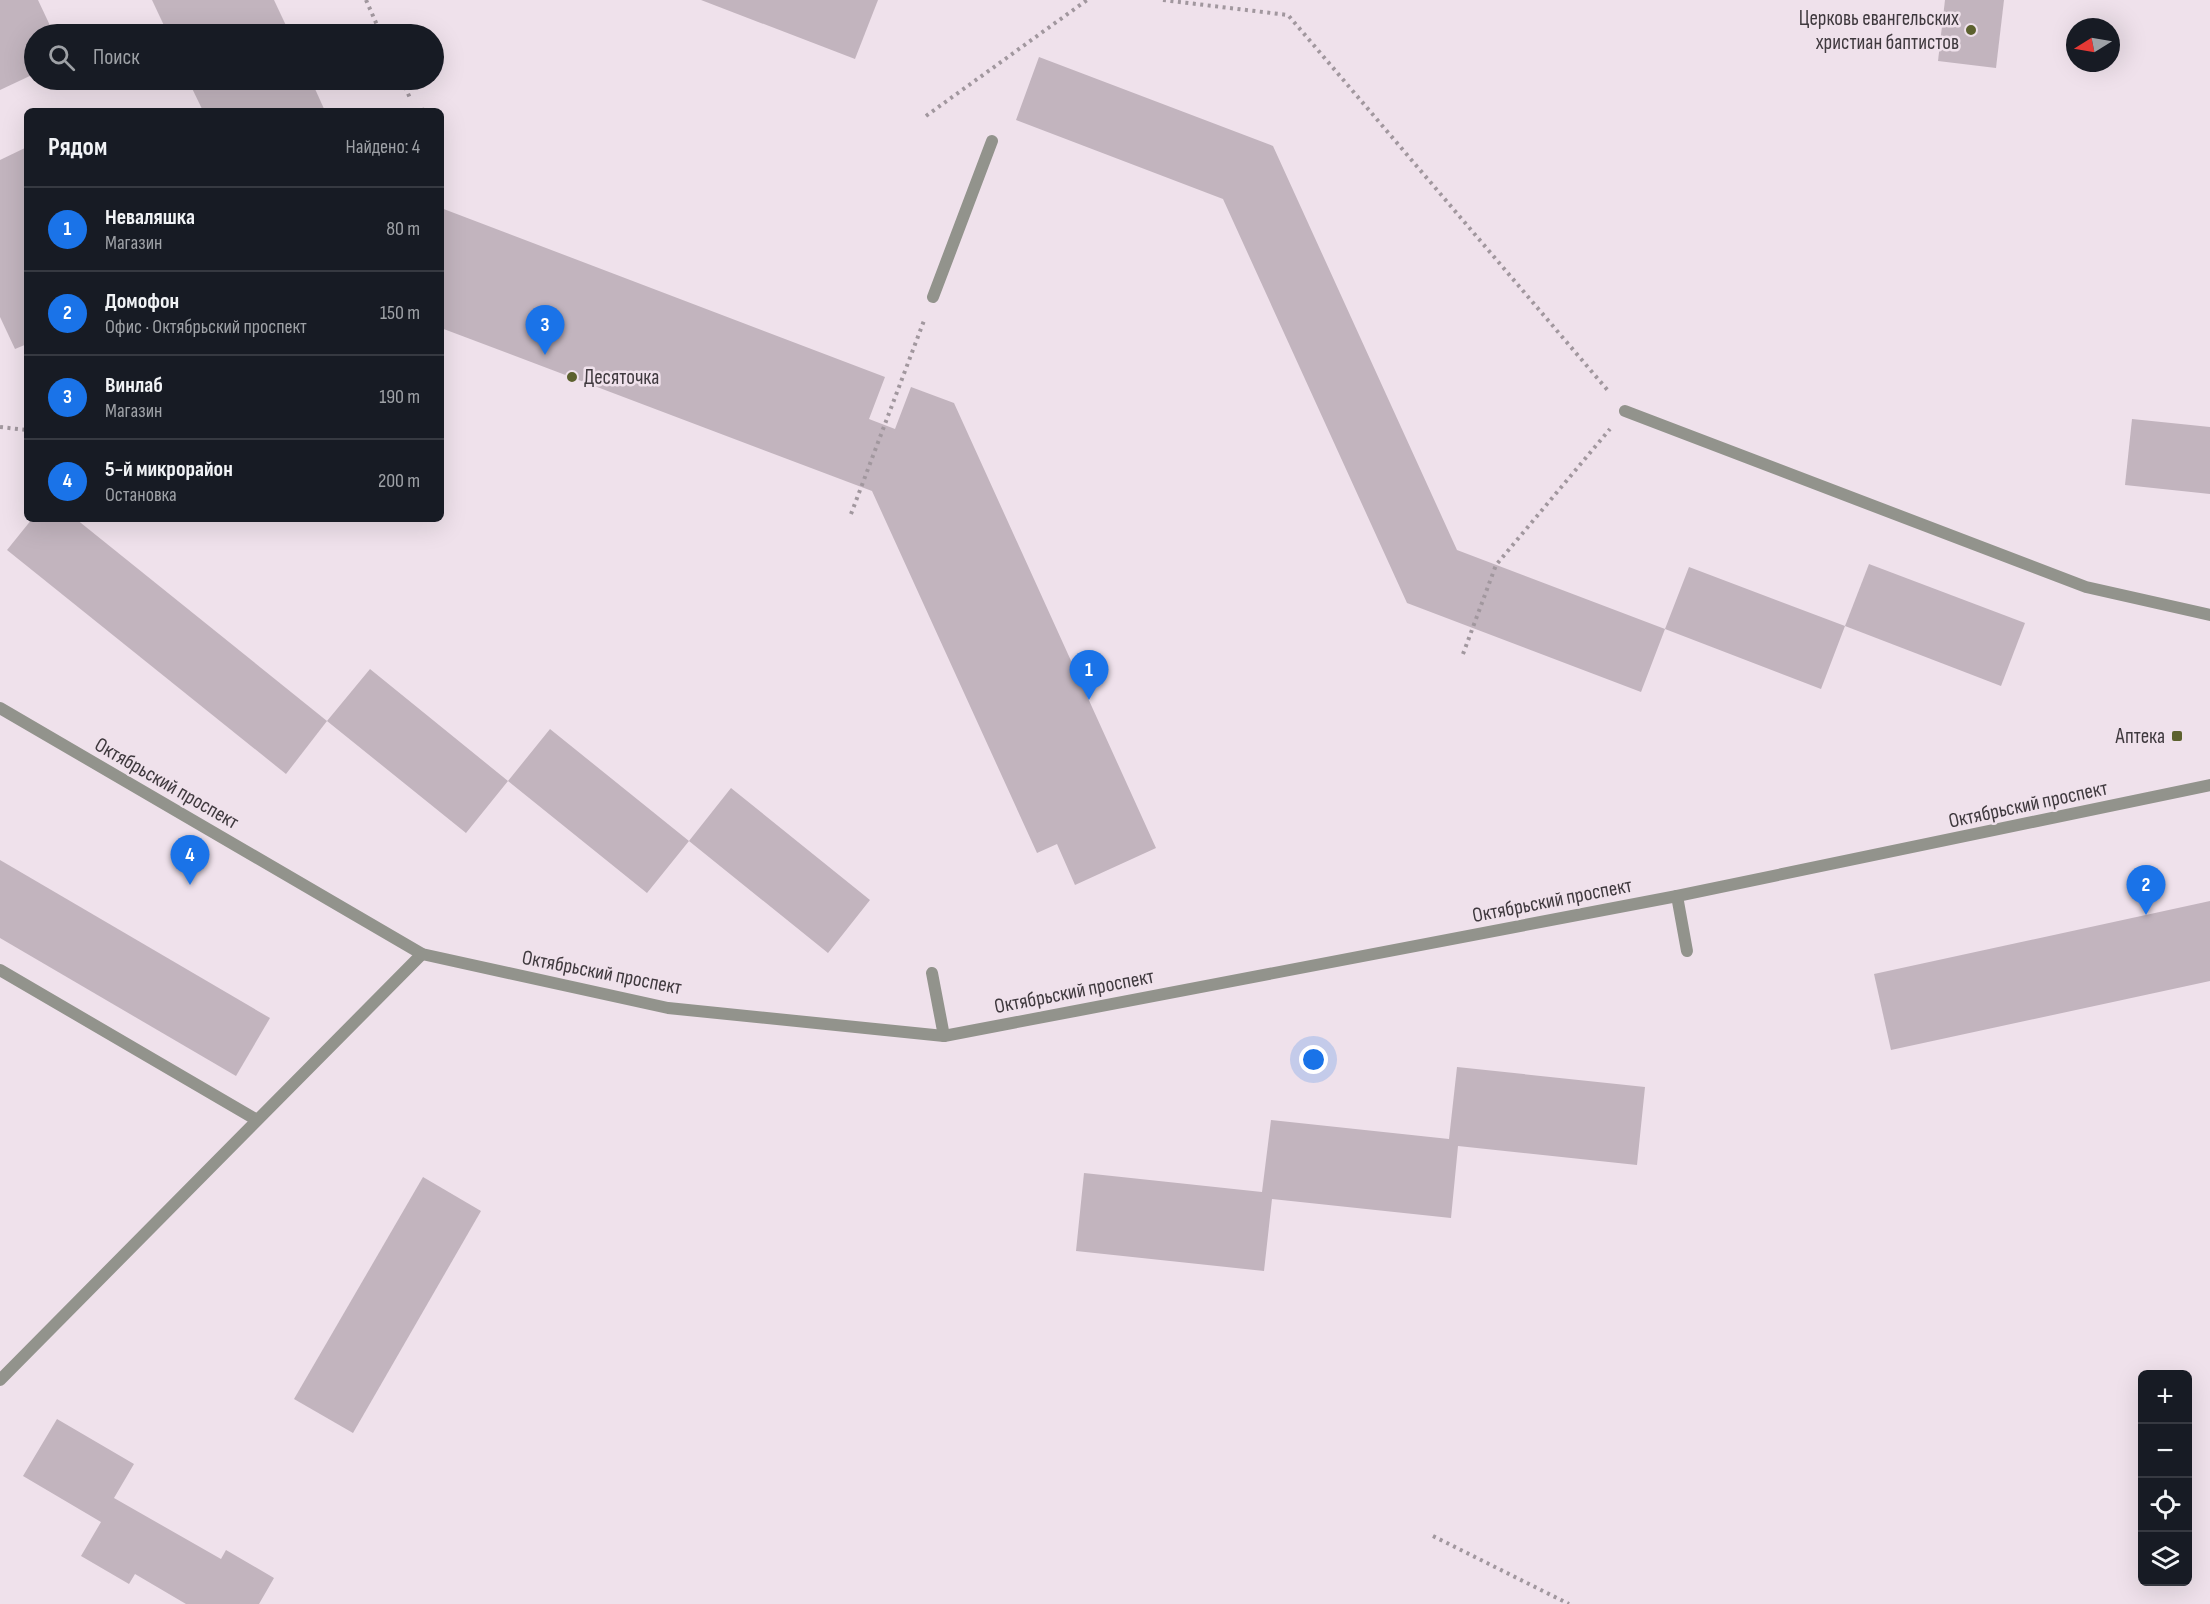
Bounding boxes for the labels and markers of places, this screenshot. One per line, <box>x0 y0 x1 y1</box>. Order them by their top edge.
place label: Церковь евангельских христиан баптистов <box>1799 6 1959 55</box>
marker: Церковь евангельских христиан баптистов <box>1964 23 1978 37</box>
pin: 3 <box>526 306 564 355</box>
place label: Десяточка <box>584 365 659 390</box>
marker: Десяточка <box>565 370 579 384</box>
pin: 1 <box>1070 650 1108 700</box>
place label: Аптека <box>2115 724 2165 749</box>
marker: Аптека <box>2170 729 2184 743</box>
pin: 4 <box>170 836 210 885</box>
pin: 2 <box>2126 866 2166 915</box>

